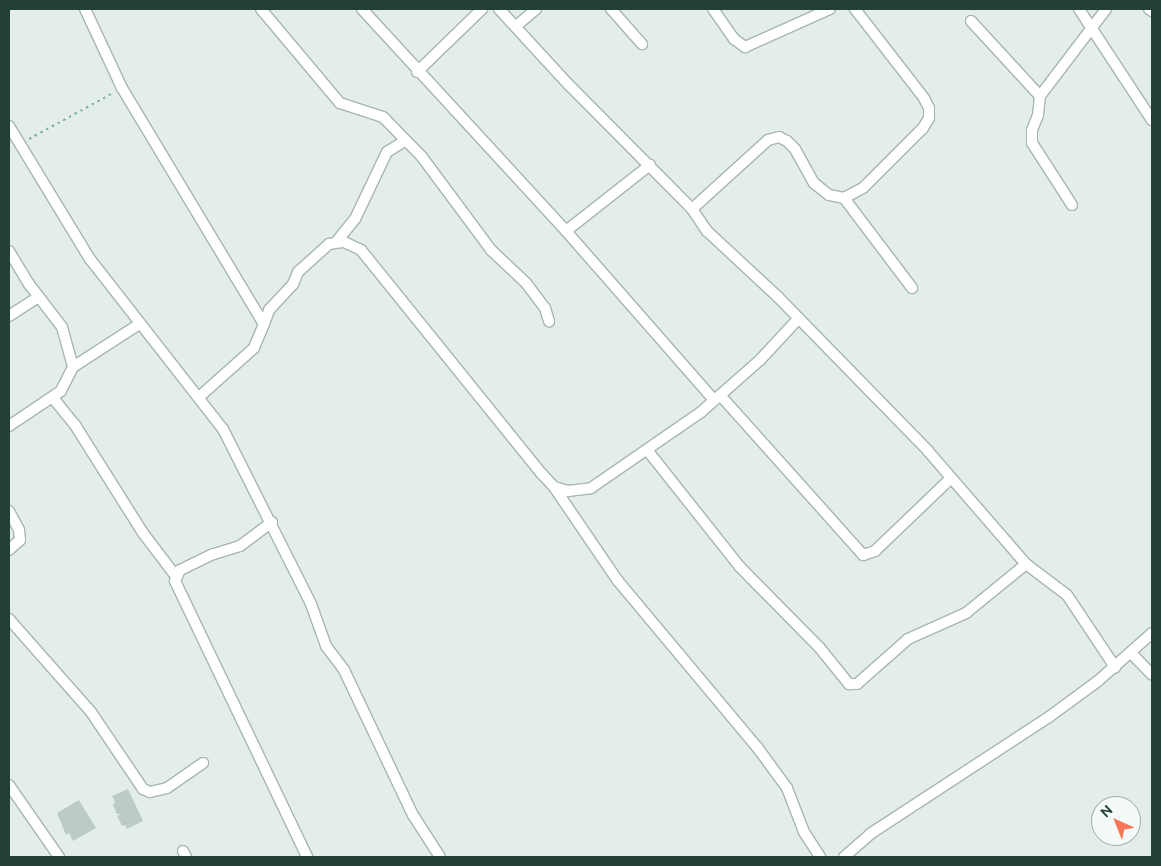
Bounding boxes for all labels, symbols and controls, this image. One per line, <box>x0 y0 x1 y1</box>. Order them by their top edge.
north arrow <box>1091 796 1141 846</box>
text: N <box>1097 802 1116 820</box>

